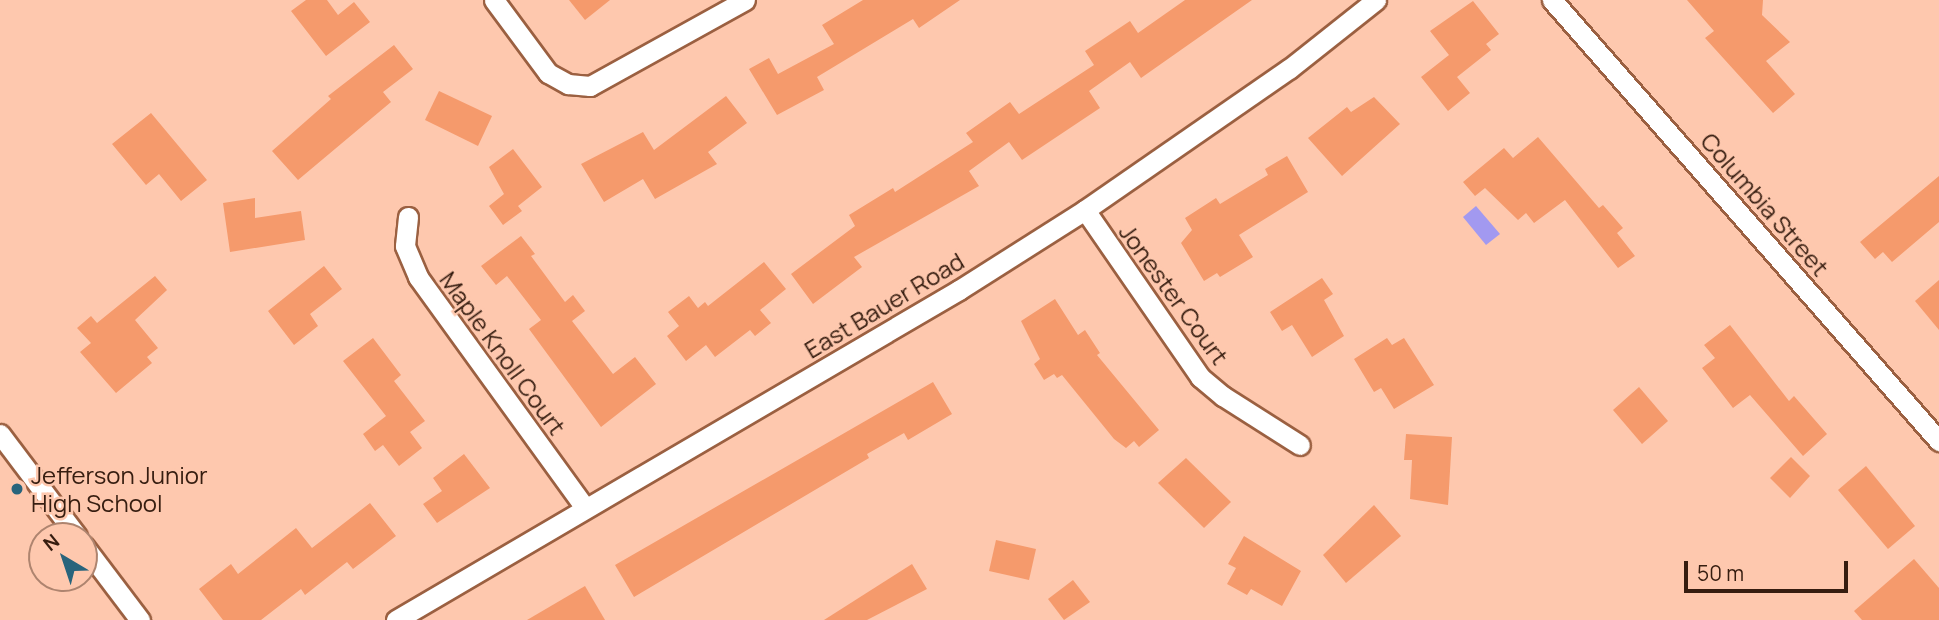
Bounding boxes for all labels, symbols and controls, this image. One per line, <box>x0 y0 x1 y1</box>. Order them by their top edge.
street label: Columbia Street <box>1695 127 1835 281</box>
street label: Jonester Court <box>1113 218 1235 370</box>
street label: East Bauer Road <box>799 246 969 364</box>
street label: Maple Knoll Court <box>434 266 572 440</box>
place label: Jefferson Junior High School <box>31 461 208 517</box>
marker: Jefferson Junior High School <box>9 481 25 497</box>
north arrow <box>28 522 98 592</box>
text: N <box>38 528 65 557</box>
scale bar <box>1687 546 1852 590</box>
text: 50 m <box>1697 559 1744 587</box>

